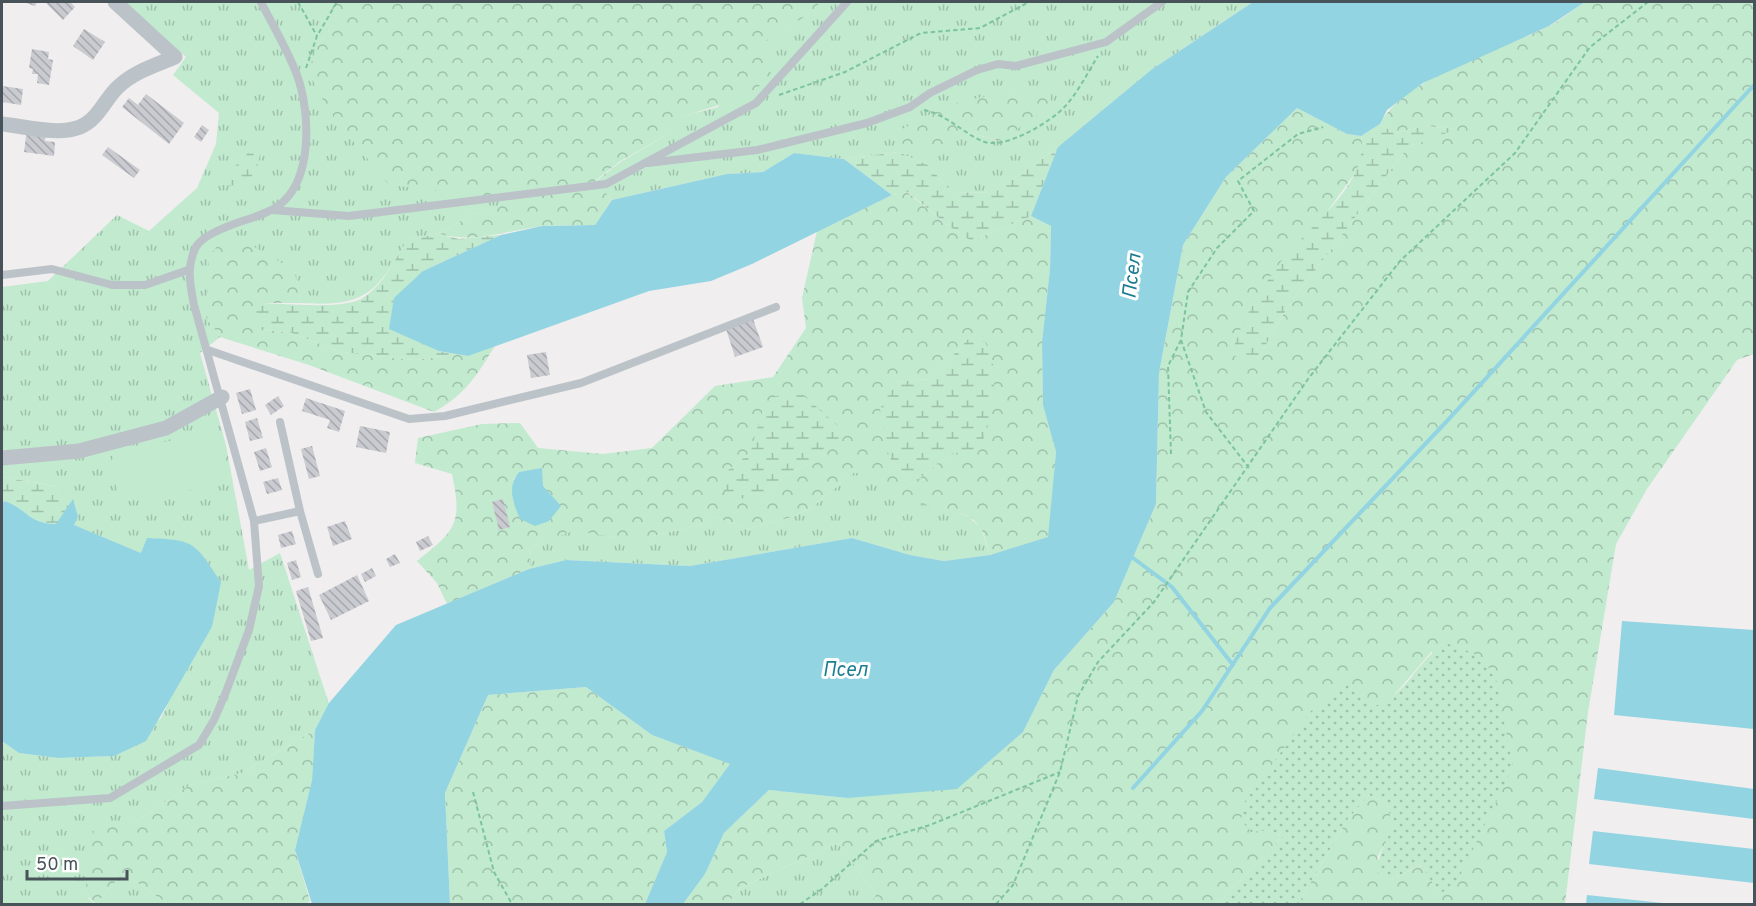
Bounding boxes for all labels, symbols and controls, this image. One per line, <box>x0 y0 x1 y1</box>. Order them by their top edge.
water label: Псел <box>1117 252 1149 300</box>
water label: Псел <box>822 658 868 684</box>
scale bar <box>27 843 128 881</box>
text: 50 m <box>36 854 78 877</box>

